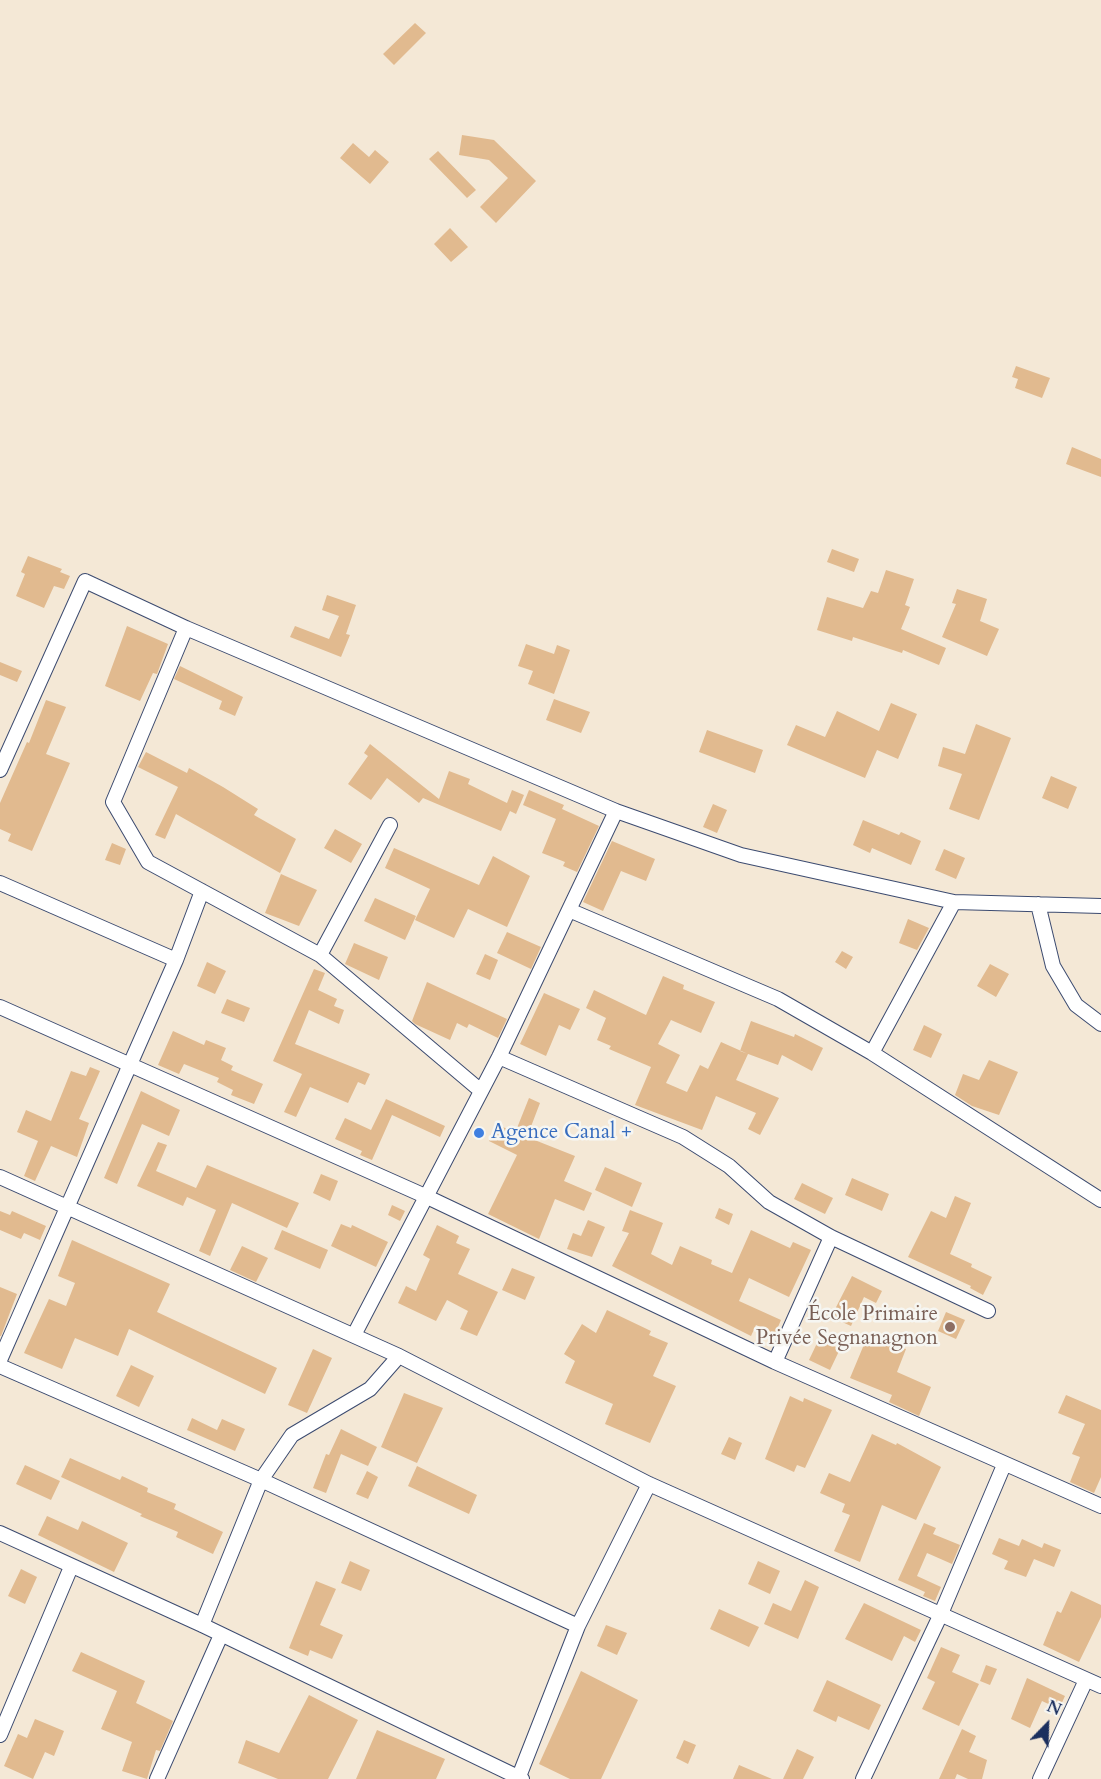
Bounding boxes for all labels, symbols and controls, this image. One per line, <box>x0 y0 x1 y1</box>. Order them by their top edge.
place label: Agence Canal + <box>491 1120 632 1146</box>
marker: Agence Canal + <box>472 1126 486 1140</box>
place label: École Primaire Privée Segnanagnon <box>756 1302 938 1352</box>
marker: École Primaire Privée Segnanagnon <box>943 1320 957 1334</box>
north arrow <box>1017 1695 1077 1755</box>
text: N <box>1043 1696 1065 1721</box>

